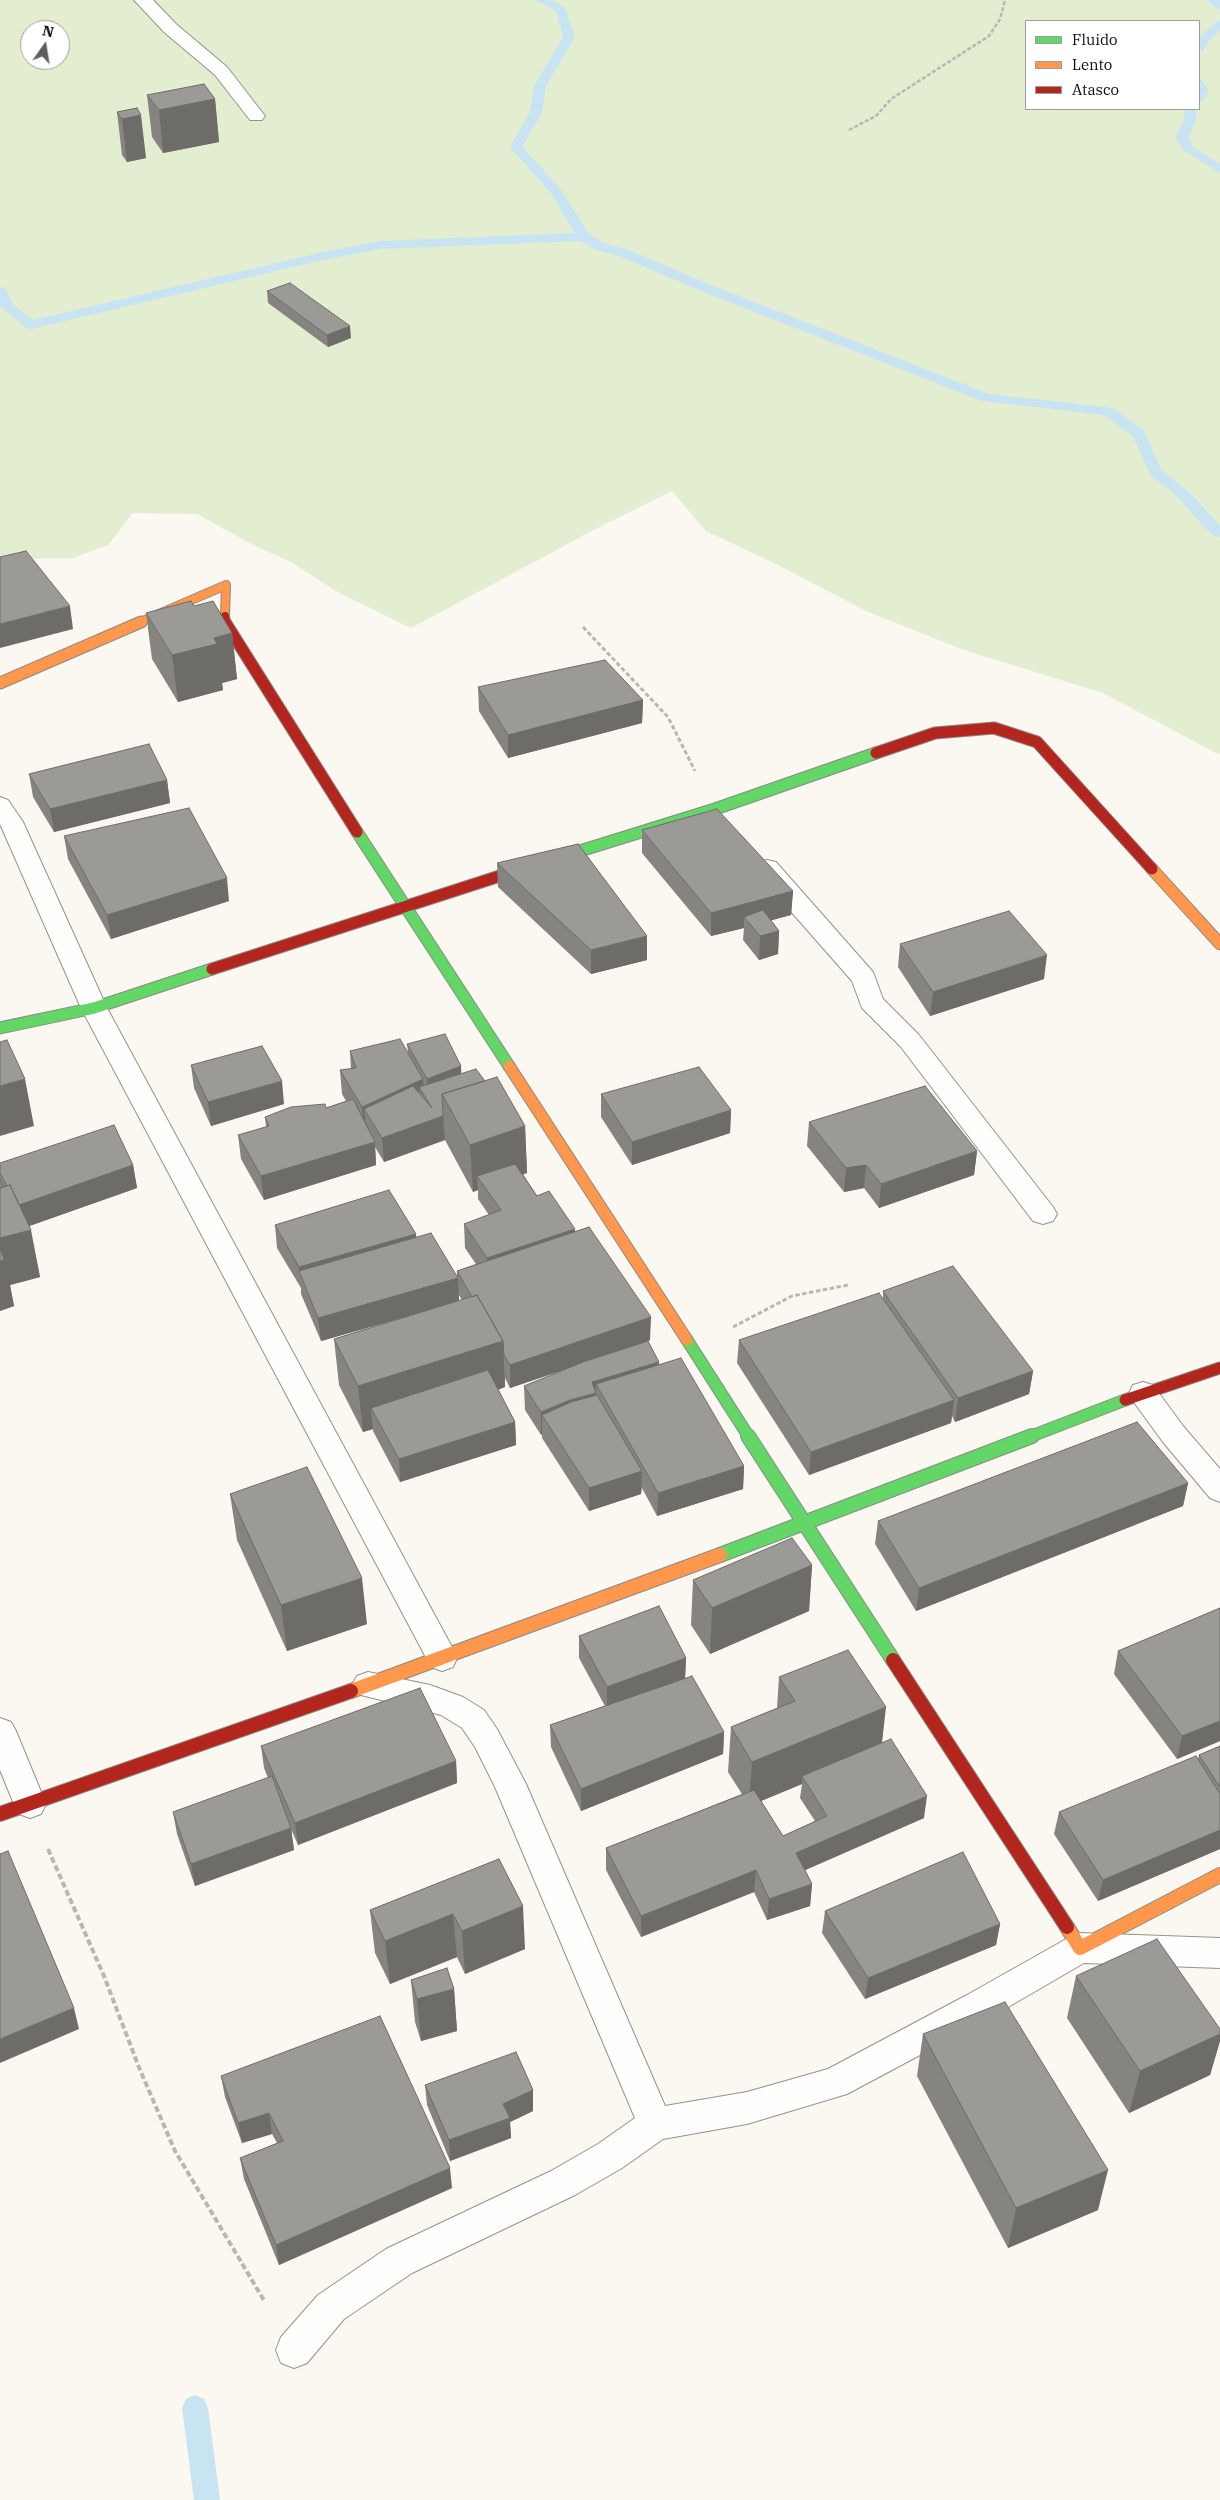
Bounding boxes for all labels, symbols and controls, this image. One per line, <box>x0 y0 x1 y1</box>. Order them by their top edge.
north arrow <box>20 20 70 70</box>
legend <box>1025 20 1200 110</box>
text: N <box>41 21 56 41</box>
text: Fluido <box>1072 30 1117 49</box>
text: Lento <box>1072 55 1112 74</box>
text: Atasco <box>1072 80 1119 99</box>

